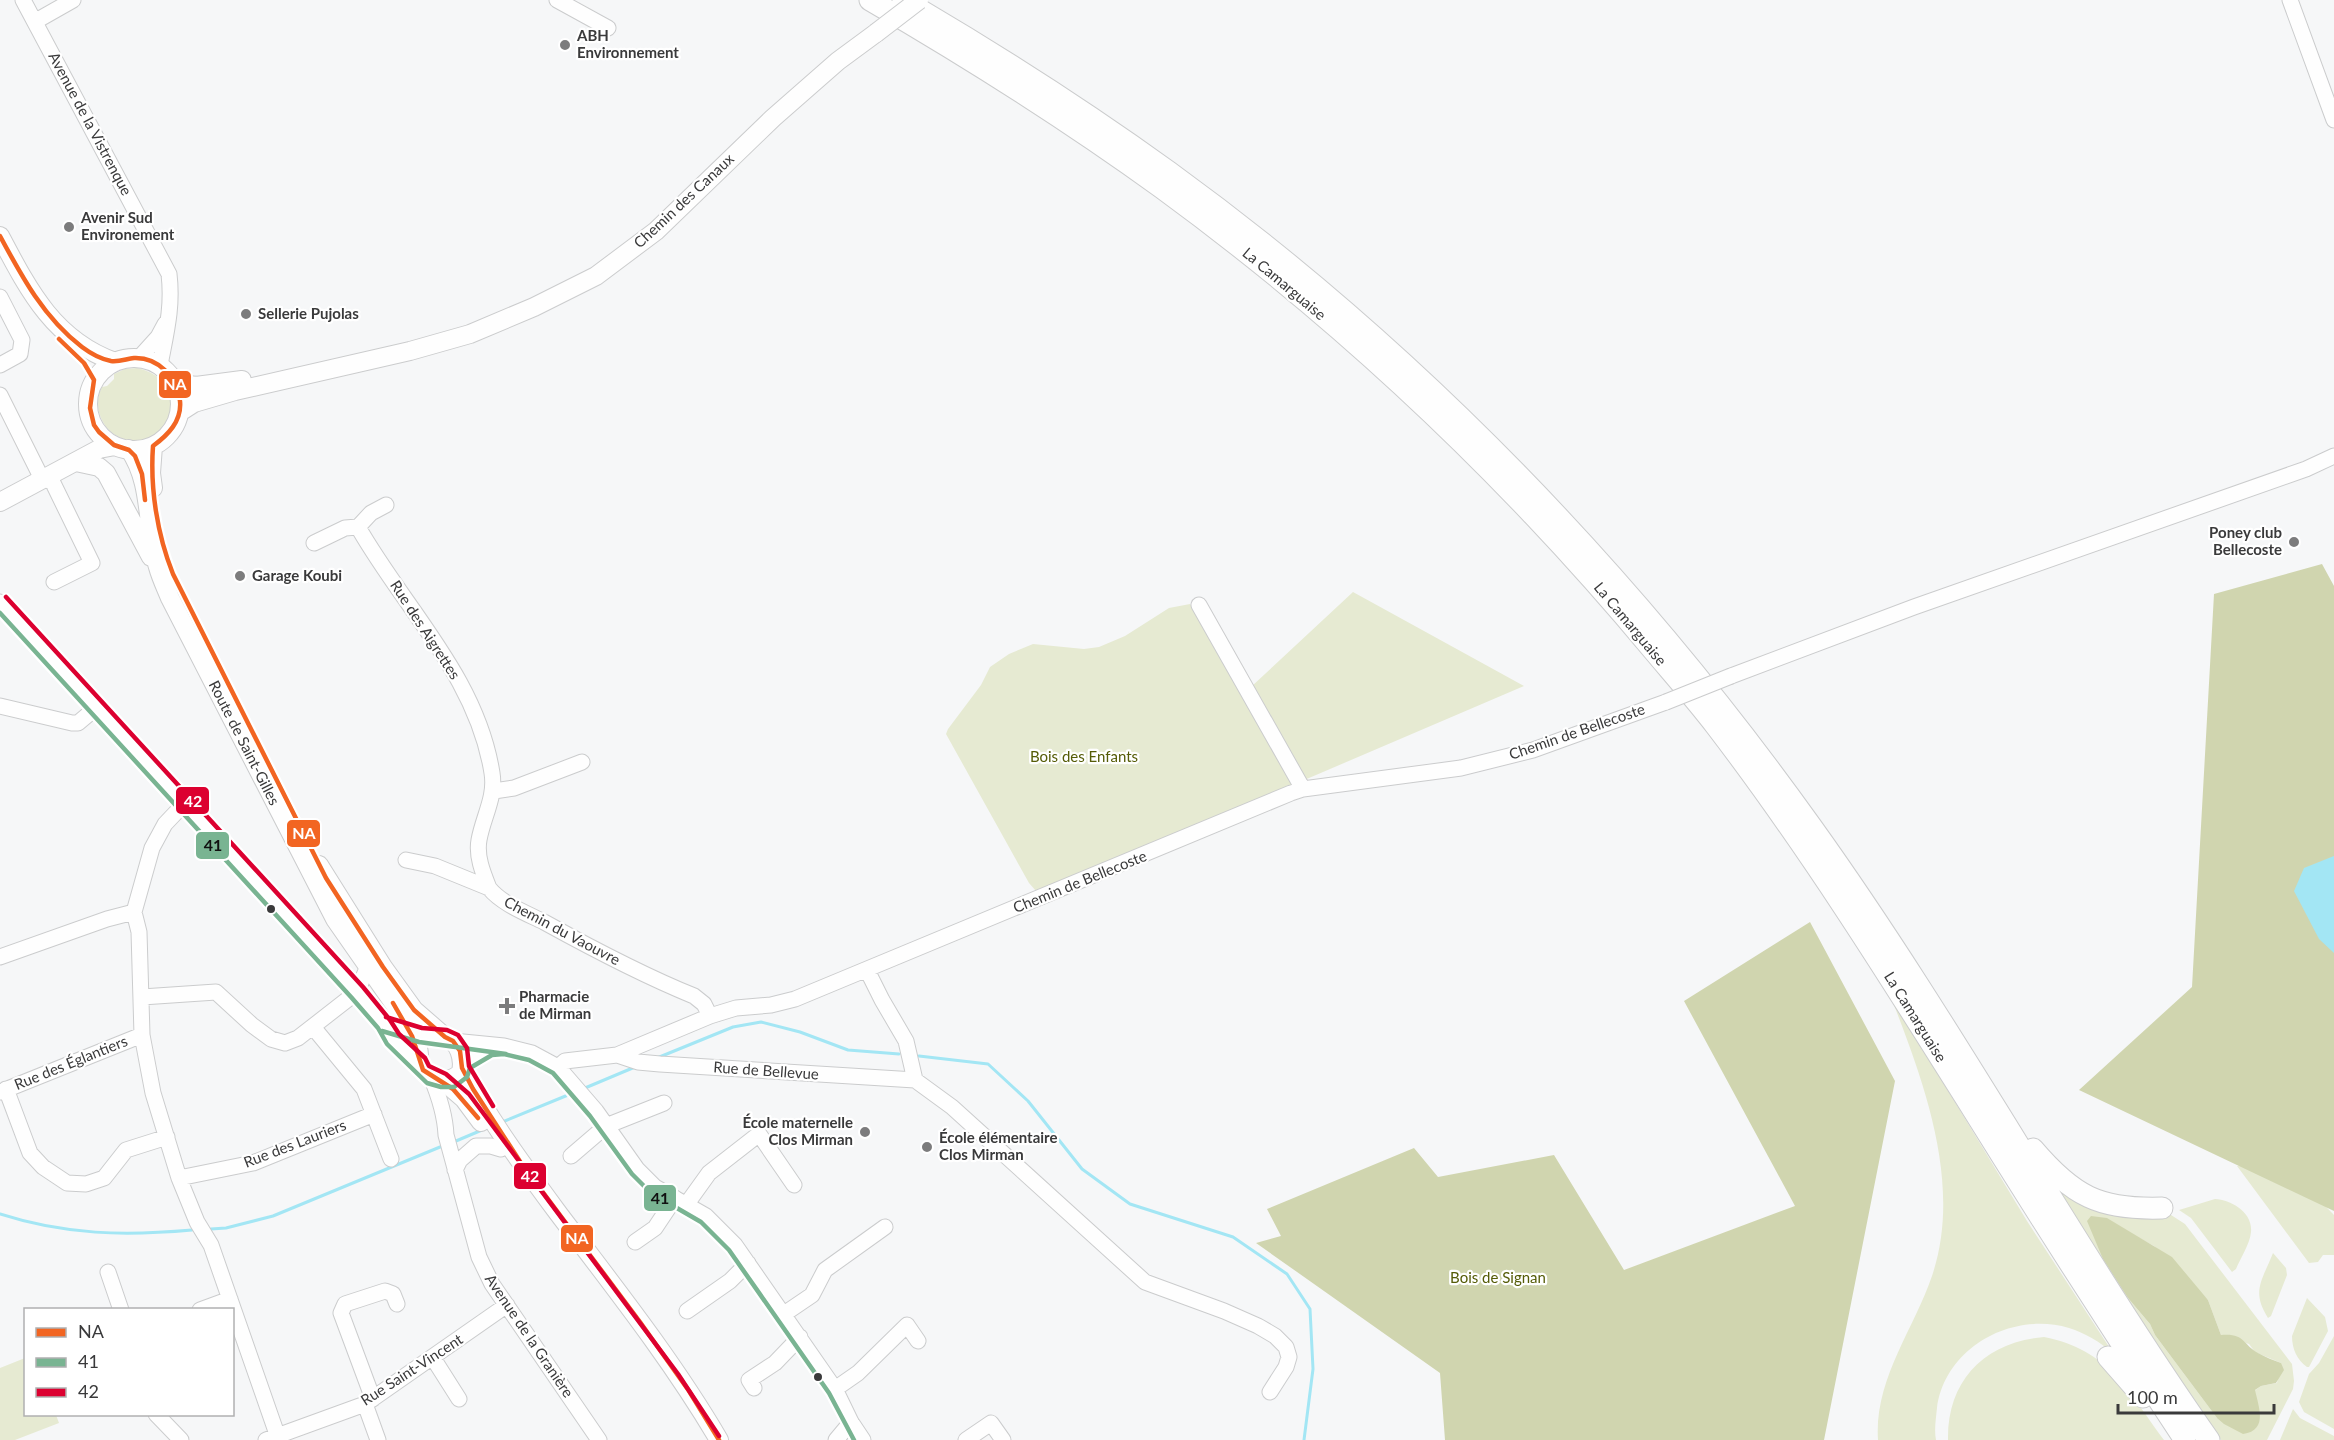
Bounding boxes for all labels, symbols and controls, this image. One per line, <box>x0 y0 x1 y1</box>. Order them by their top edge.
place label: ABH Environnement <box>576 26 679 61</box>
marker: ABH Environnement <box>558 38 572 52</box>
street label: Avenue de la Vistrenque <box>45 49 136 198</box>
street label: Chemin des Canaux <box>630 149 737 251</box>
place label: Avenir Sud Environement <box>80 208 175 243</box>
marker: Avenir Sud Environement <box>62 220 76 234</box>
street label: La Camarguaise <box>1239 243 1330 323</box>
place label: Sellerie Pujolas <box>258 304 359 322</box>
marker: Sellerie Pujolas <box>239 307 253 321</box>
line badge: NA <box>158 370 192 399</box>
text: NA <box>163 374 188 393</box>
place label: Poney club Bellecoste <box>2209 523 2282 558</box>
marker: Poney club Bellecoste <box>2287 535 2301 549</box>
place label: Garage Koubi <box>252 566 342 584</box>
marker: Garage Koubi <box>233 569 247 583</box>
street label: Rue des Aigrettes <box>387 577 465 682</box>
street label: La Camarguaise <box>1591 578 1671 669</box>
street label: Route de Saint-Gilles <box>206 677 284 808</box>
street label: Chemin de Bellecoste <box>1506 699 1647 763</box>
park label: Bois des Enfants <box>1030 747 1138 765</box>
line badge: 42 <box>175 786 210 815</box>
text: 42 <box>184 791 202 810</box>
line badge: NA <box>286 819 321 848</box>
text: NA <box>292 823 317 842</box>
line badge: 41 <box>195 831 230 860</box>
text: 41 <box>204 835 222 854</box>
street label: Chemin de Bellecoste <box>1010 846 1149 916</box>
street label: Chemin du Vaouvre <box>501 892 624 968</box>
unlabelled marker <box>265 903 277 915</box>
street label: La Camarguaise <box>1881 968 1951 1065</box>
place label: Pharmacie de Mirman <box>519 987 591 1022</box>
marker: Pharmacie de Mirman <box>500 999 514 1013</box>
street label: Rue des Églantiers <box>11 1031 130 1093</box>
street label: Rue de Bellevue <box>713 1057 820 1083</box>
place label: École maternelle Clos Mirman <box>742 1113 853 1148</box>
street label: Rue des Lauriers <box>241 1115 348 1171</box>
marker: École maternelle Clos Mirman <box>858 1125 872 1139</box>
place label: École élémentaire Clos Mirman <box>939 1128 1057 1163</box>
marker: École élémentaire Clos Mirman <box>920 1140 934 1154</box>
line badge: 42 <box>513 1162 547 1190</box>
text: 42 <box>521 1166 539 1185</box>
line badge: 41 <box>643 1184 677 1212</box>
text: 41 <box>651 1188 669 1207</box>
line badge: NA <box>560 1224 594 1253</box>
text: NA <box>565 1228 590 1247</box>
park label: Bois de Signan <box>1450 1268 1546 1286</box>
street label: Avenue de la Granière <box>482 1270 578 1401</box>
legend <box>24 1308 234 1416</box>
text: NA <box>78 1320 105 1342</box>
street label: Rue Saint-Vincent <box>357 1329 466 1409</box>
text: 41 <box>78 1350 99 1372</box>
unlabelled marker <box>812 1371 824 1383</box>
scale bar <box>2118 1377 2274 1415</box>
text: 42 <box>78 1380 99 1402</box>
text: 100 m <box>2127 1386 2178 1408</box>

